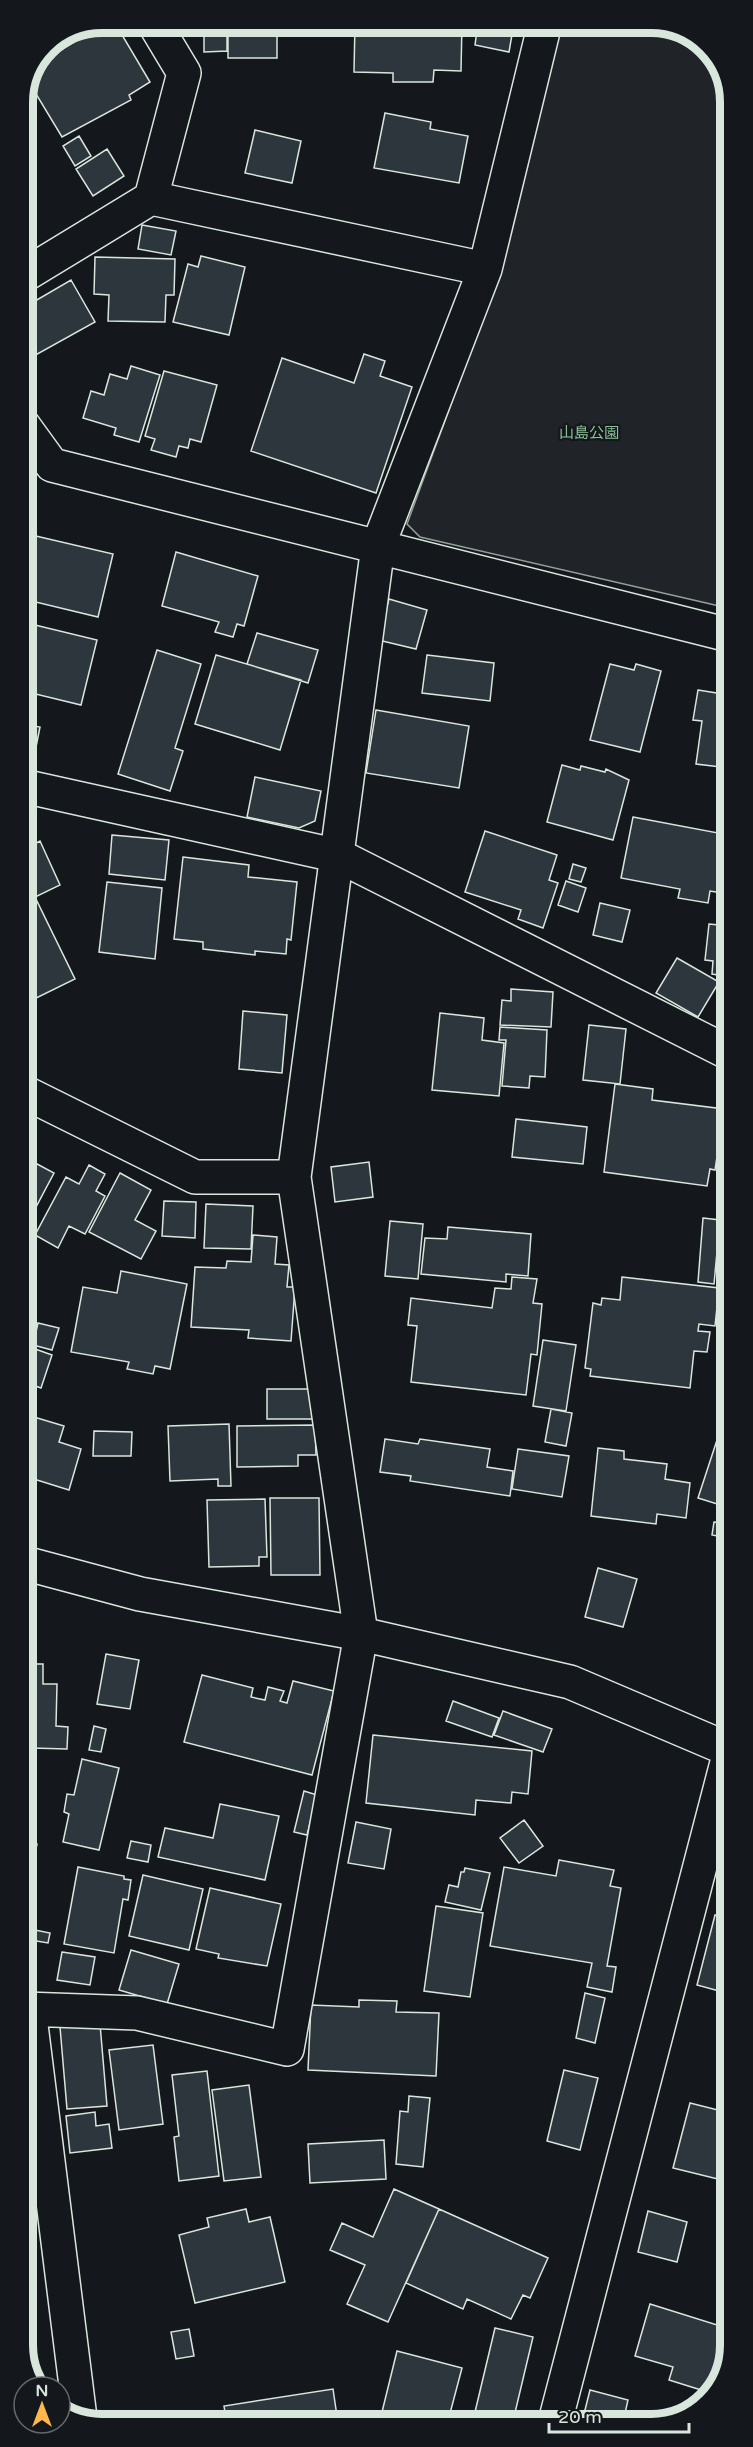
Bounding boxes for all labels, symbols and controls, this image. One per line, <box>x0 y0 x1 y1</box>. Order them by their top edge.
park label: 山島公園 <box>559 424 619 442</box>
north arrow <box>12 2375 72 2435</box>
text: N <box>36 2381 48 2401</box>
scale bar <box>549 2396 688 2434</box>
text: 20 m <box>558 2406 602 2428</box>

